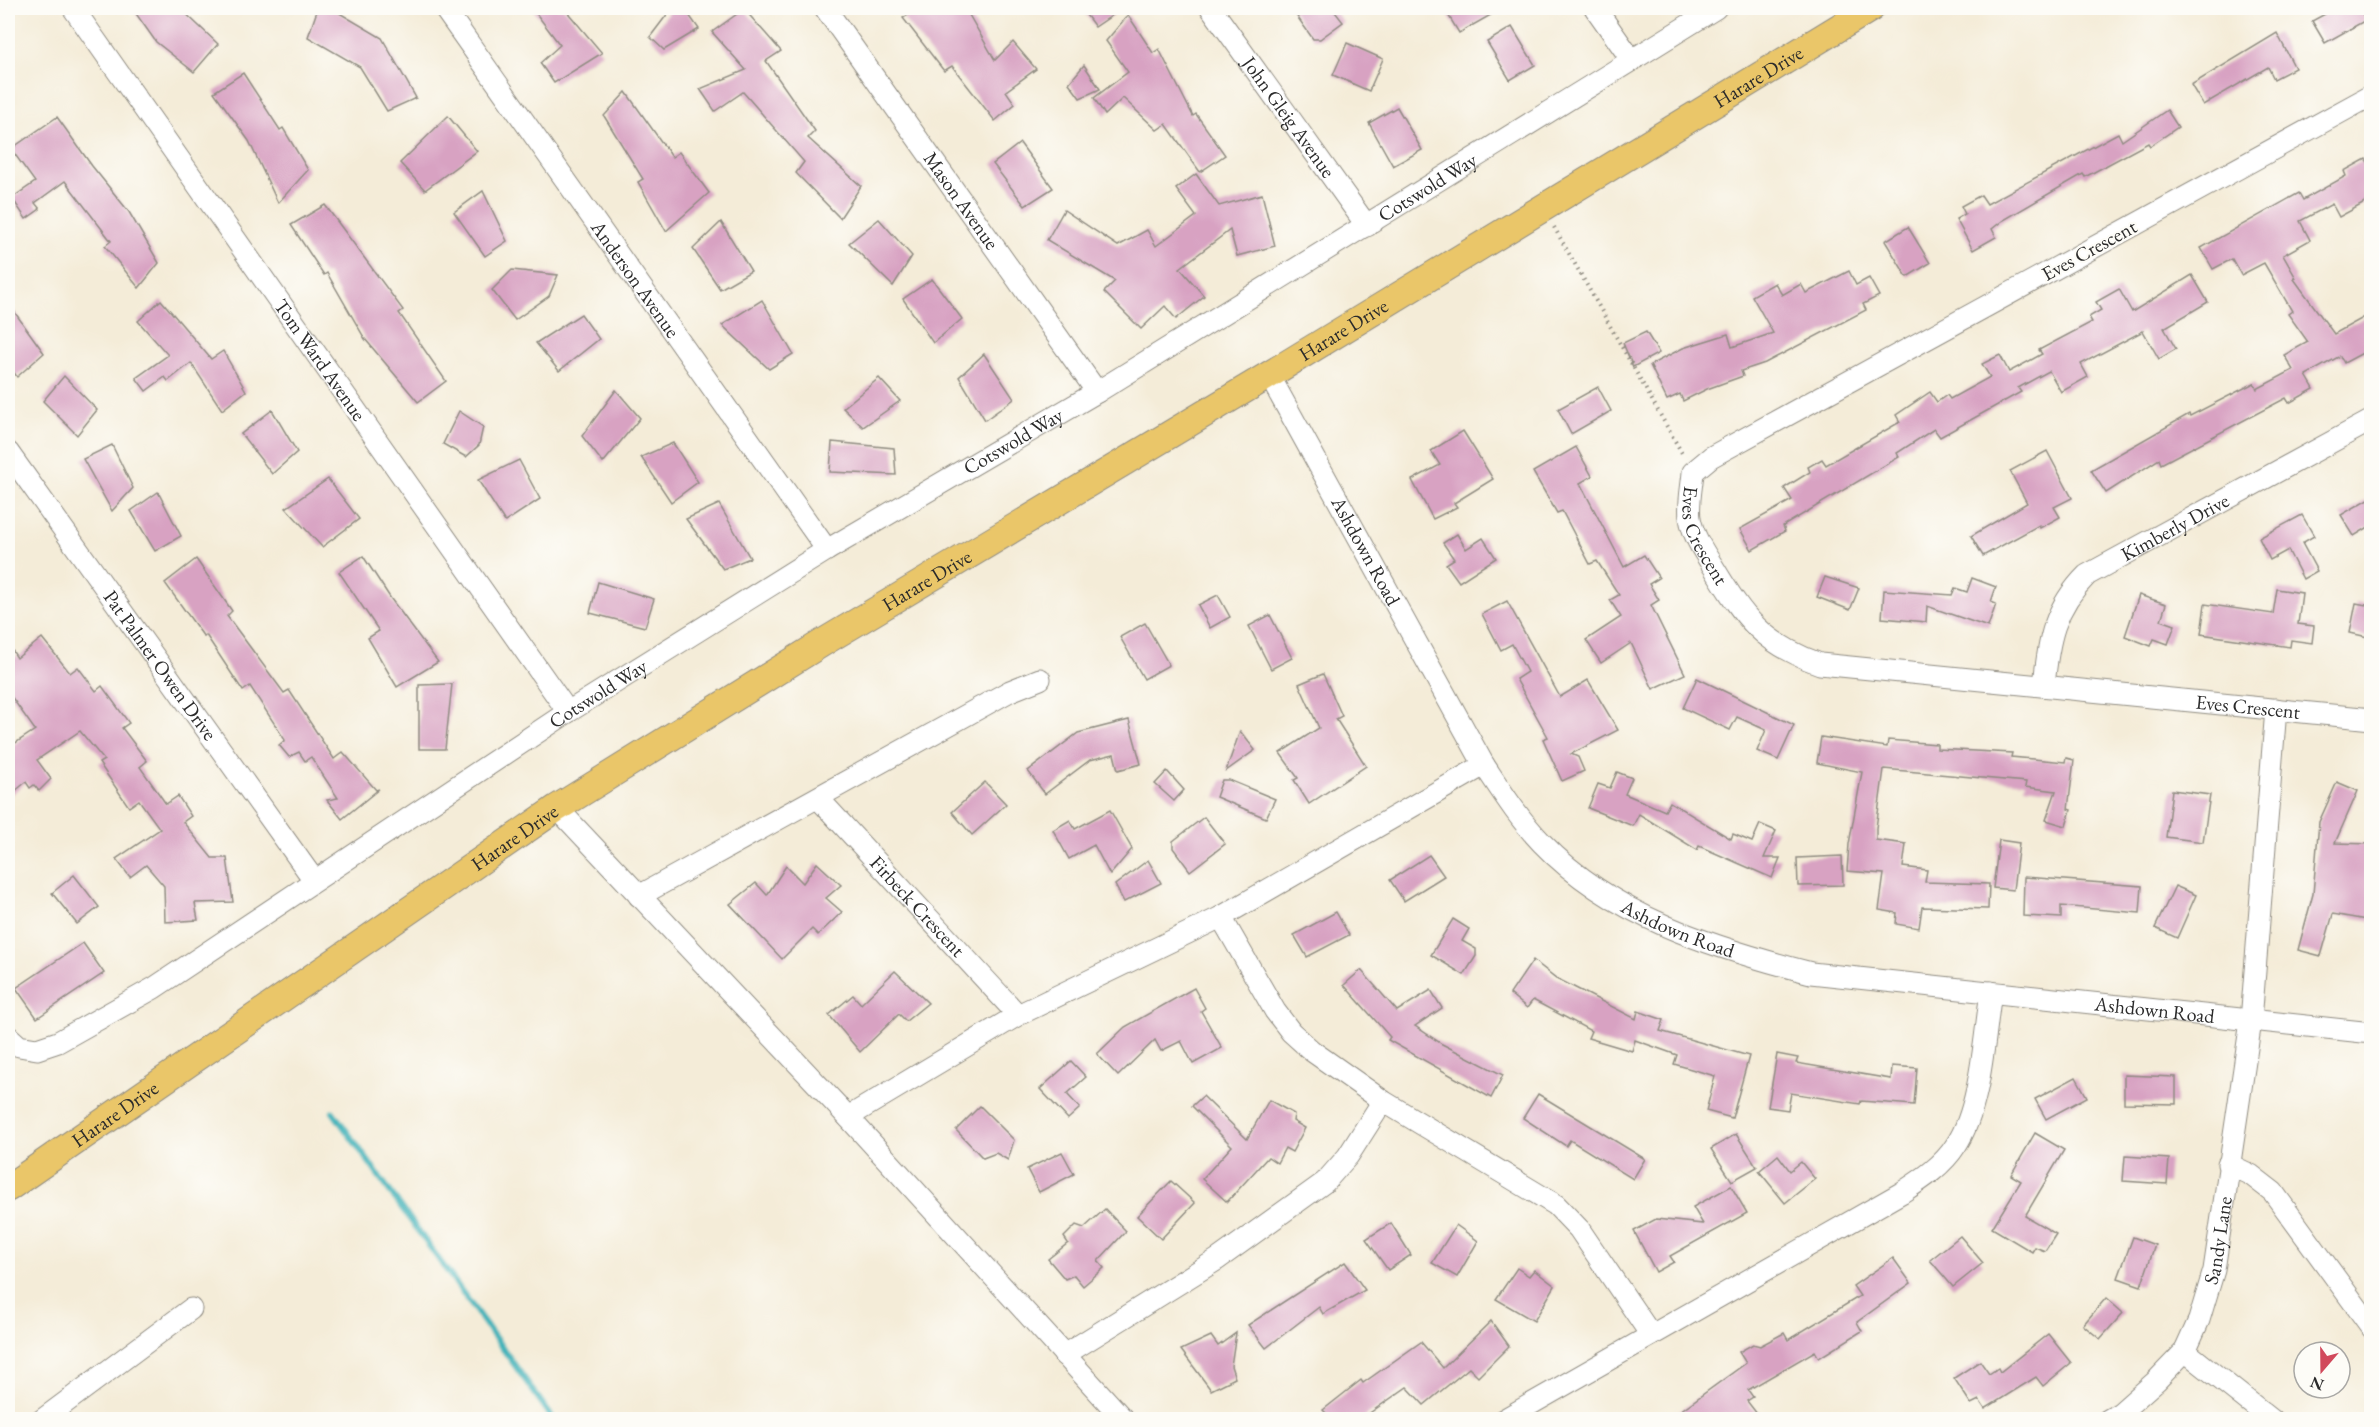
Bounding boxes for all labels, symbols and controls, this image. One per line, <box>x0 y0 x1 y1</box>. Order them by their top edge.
street label: Harare Drive <box>1709 39 1808 114</box>
street label: John Gleig Avenue <box>1235 49 1341 183</box>
street label: Mason Avenue <box>918 147 1005 255</box>
street label: Cotswold Way <box>1373 147 1482 228</box>
street label: Eves Crescent <box>2037 213 2142 287</box>
street label: Anderson Avenue <box>585 215 686 343</box>
street label: Harare Drive <box>1294 292 1393 367</box>
street label: Tom Ward Avenue <box>268 294 372 426</box>
street label: Cotswold Way <box>958 402 1068 481</box>
street label: Eves Crescent <box>1676 485 1735 590</box>
street label: Kimberly Drive <box>2116 487 2234 567</box>
street label: Ashdown Road <box>1325 491 1407 611</box>
street label: Harare Drive <box>877 543 977 617</box>
street label: Pat Palmer Owen Drive <box>98 585 223 746</box>
street label: Cotswold Way <box>544 653 652 734</box>
street label: Eves Crescent <box>2194 688 2302 725</box>
street label: Harare Drive <box>466 798 563 877</box>
street label: Firbeck Crescent <box>864 850 971 963</box>
street label: Ashdown Road <box>1616 893 1739 964</box>
street label: Ashdown Road <box>2092 990 2217 1029</box>
street label: Harare Drive <box>66 1075 164 1153</box>
street label: Sandy Lane <box>2197 1194 2238 1288</box>
north arrow <box>2292 1340 2352 1400</box>
text: N <box>2307 1372 2327 1396</box>

